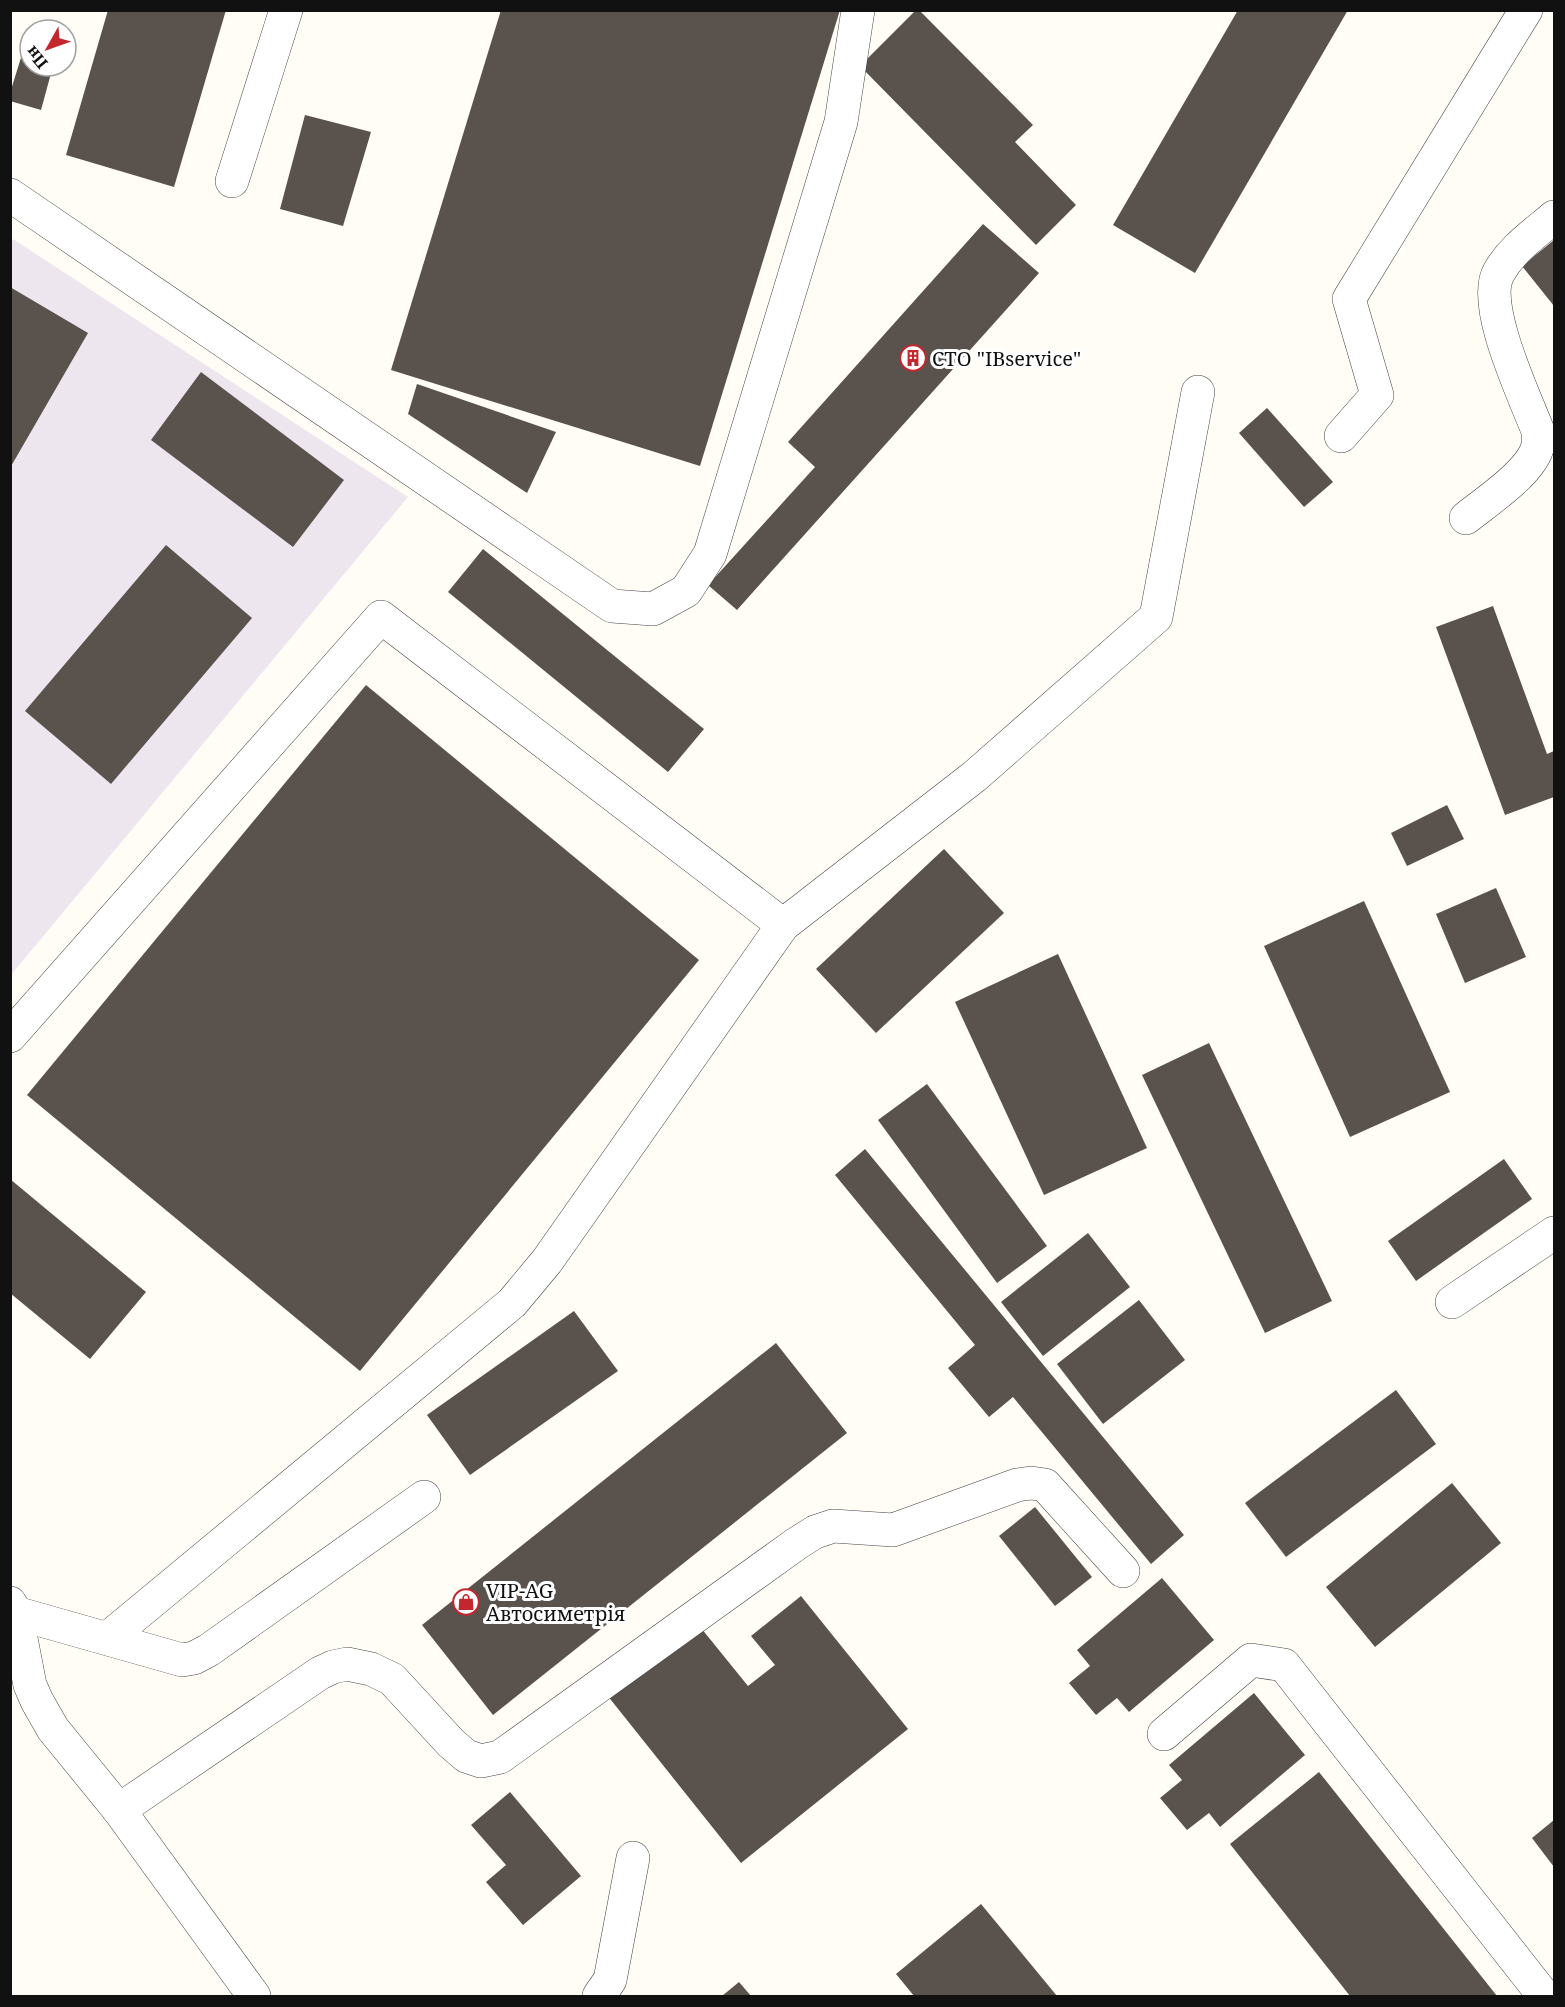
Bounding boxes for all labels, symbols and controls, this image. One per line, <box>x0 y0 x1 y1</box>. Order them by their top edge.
north arrow <box>18 18 78 78</box>
text: Пн <box>20 41 53 74</box>
building icon: СТО "IBservice" <box>898 343 928 373</box>
place label: СТО "IBservice" <box>932 345 1081 372</box>
place label: VIP-AG Автосиметрія <box>486 1577 625 1627</box>
shop icon: VIP-AG Автосиметрія <box>451 1587 481 1617</box>

